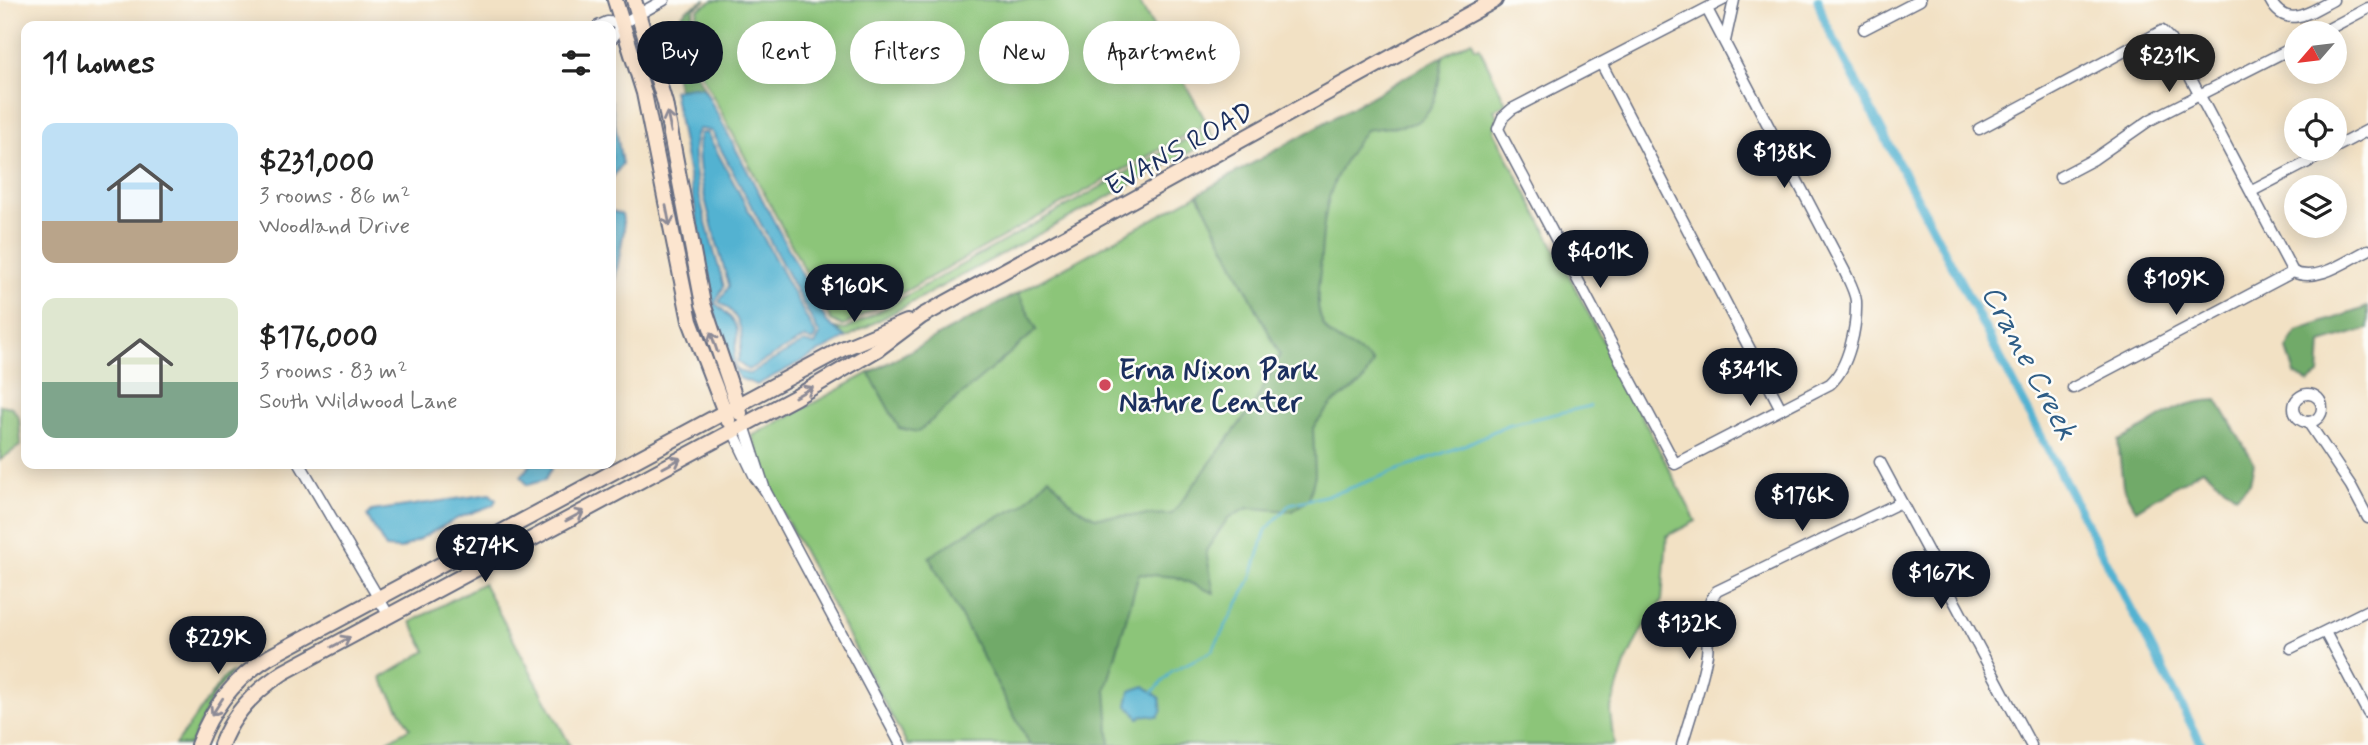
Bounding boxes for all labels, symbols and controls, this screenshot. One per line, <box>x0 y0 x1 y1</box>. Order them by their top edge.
chip: Buy <box>637 21 723 84</box>
chip: Rent <box>737 21 836 84</box>
chip: Filters <box>850 21 965 84</box>
chip: New <box>979 21 1069 84</box>
chip: Apartment <box>1083 21 1240 84</box>
north arrow <box>2284 21 2347 84</box>
map controls <box>2284 21 2347 238</box>
pin: $231K <box>2120 34 2218 94</box>
text: $231K <box>2139 42 2199 72</box>
text: 11 homes <box>42 44 155 83</box>
icon: filters <box>557 44 595 82</box>
street label: EVANS ROAD <box>1099 94 1261 206</box>
button: locate <box>2284 98 2347 161</box>
one-way arrow <box>661 111 675 134</box>
pin: $138K <box>1735 130 1833 190</box>
text: $138K <box>1753 138 1815 168</box>
text: $231,000 <box>259 143 374 182</box>
icon: home <box>98 151 182 235</box>
button: layers <box>2284 175 2347 238</box>
text: 3 rooms · 86 m² <box>259 182 410 212</box>
one-way arrow <box>662 204 675 227</box>
text: Woodland Drive <box>259 212 410 242</box>
pin: $401K <box>1551 230 1649 290</box>
text: $401K <box>1567 238 1633 268</box>
pin: $109K <box>2127 258 2225 317</box>
pin: $160K <box>805 264 903 324</box>
text: $109K <box>2143 265 2209 295</box>
text: $160K <box>821 272 887 302</box>
water label: Crane Creek <box>1972 279 2086 447</box>
text: $176,000 <box>259 318 378 357</box>
icon: home <box>98 326 182 410</box>
one-way arrow <box>707 331 719 353</box>
pin: $341K <box>1701 348 1799 408</box>
place label: Erna Nixon Park Nature Center <box>1119 353 1318 422</box>
text: $341K <box>1718 356 1782 386</box>
text: 3 rooms · 83 m² <box>259 357 407 387</box>
marker: Erna Nixon Park Nature Center <box>1097 377 1113 393</box>
one-way arrow <box>793 385 814 398</box>
text: South Wildwood Lane <box>259 387 458 417</box>
one-way arrow <box>661 456 682 470</box>
pin: $176K <box>1753 474 1851 533</box>
text: $176K <box>1771 481 1833 511</box>
one-way arrow <box>564 509 584 523</box>
pin: $274K <box>436 524 534 584</box>
text: $274K <box>452 532 518 562</box>
pin: $167K <box>1892 552 1990 611</box>
text: $167K <box>1908 559 1974 589</box>
pin: $132K <box>1640 602 1738 661</box>
text: $132K <box>1657 609 1721 639</box>
pin: $229K <box>169 616 267 676</box>
text: $229K <box>185 624 251 654</box>
one-way arrow <box>330 634 351 648</box>
one-way arrow <box>210 697 224 717</box>

